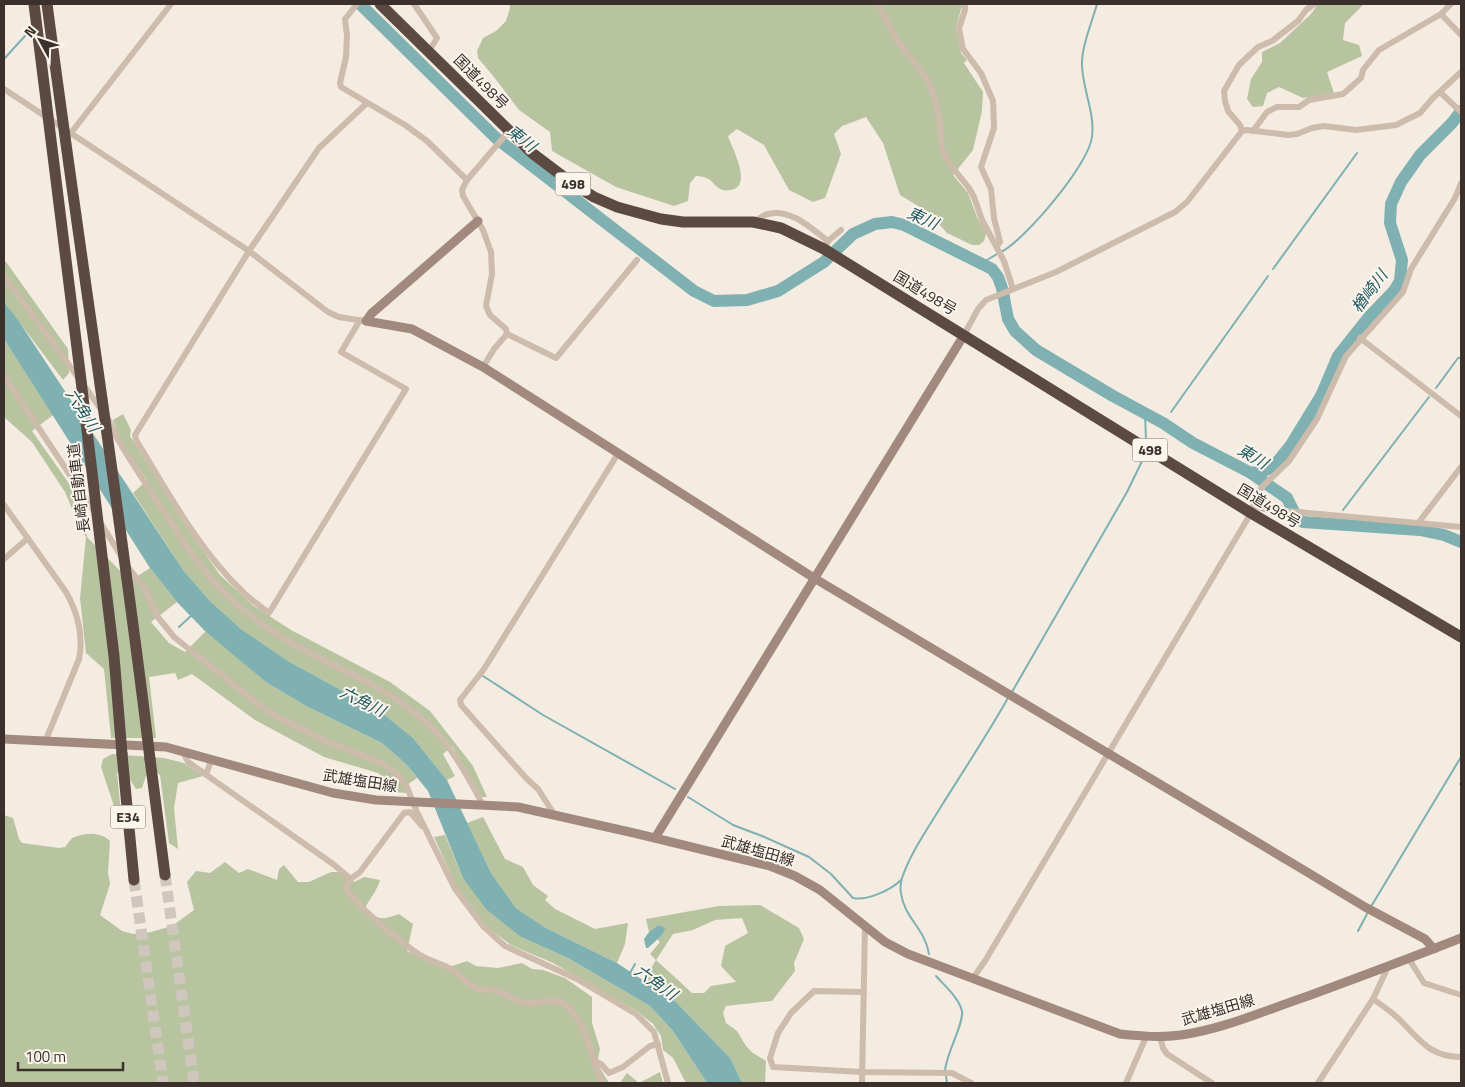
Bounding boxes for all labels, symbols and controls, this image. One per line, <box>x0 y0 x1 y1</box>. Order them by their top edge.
north arrow <box>15 15 65 65</box>
text: N <box>18 21 41 42</box>
street label: 国道498号 <box>448 49 514 115</box>
water label: 東川 <box>502 119 544 159</box>
road number: 498 <box>556 172 590 195</box>
water label: 東川 <box>903 201 944 236</box>
water label: 楢崎川 <box>1345 263 1394 317</box>
street label: 国道498号 <box>889 265 961 321</box>
water label: 六角川 <box>60 383 107 438</box>
water label: 東川 <box>1233 437 1275 476</box>
road number: 498 <box>1132 438 1168 462</box>
street label: 長崎自動車道 <box>62 442 95 534</box>
street label: 国道498号 <box>1233 478 1305 534</box>
water label: 六角川 <box>336 680 392 723</box>
street label: 武雄塩田線 <box>321 763 399 798</box>
road number: E34 <box>110 806 146 829</box>
street label: 武雄塩田線 <box>719 829 797 872</box>
water label: 六角川 <box>629 958 684 1007</box>
street label: 武雄塩田線 <box>1179 988 1257 1031</box>
scale bar <box>18 1040 122 1072</box>
text: 100 m <box>25 1045 66 1068</box>

